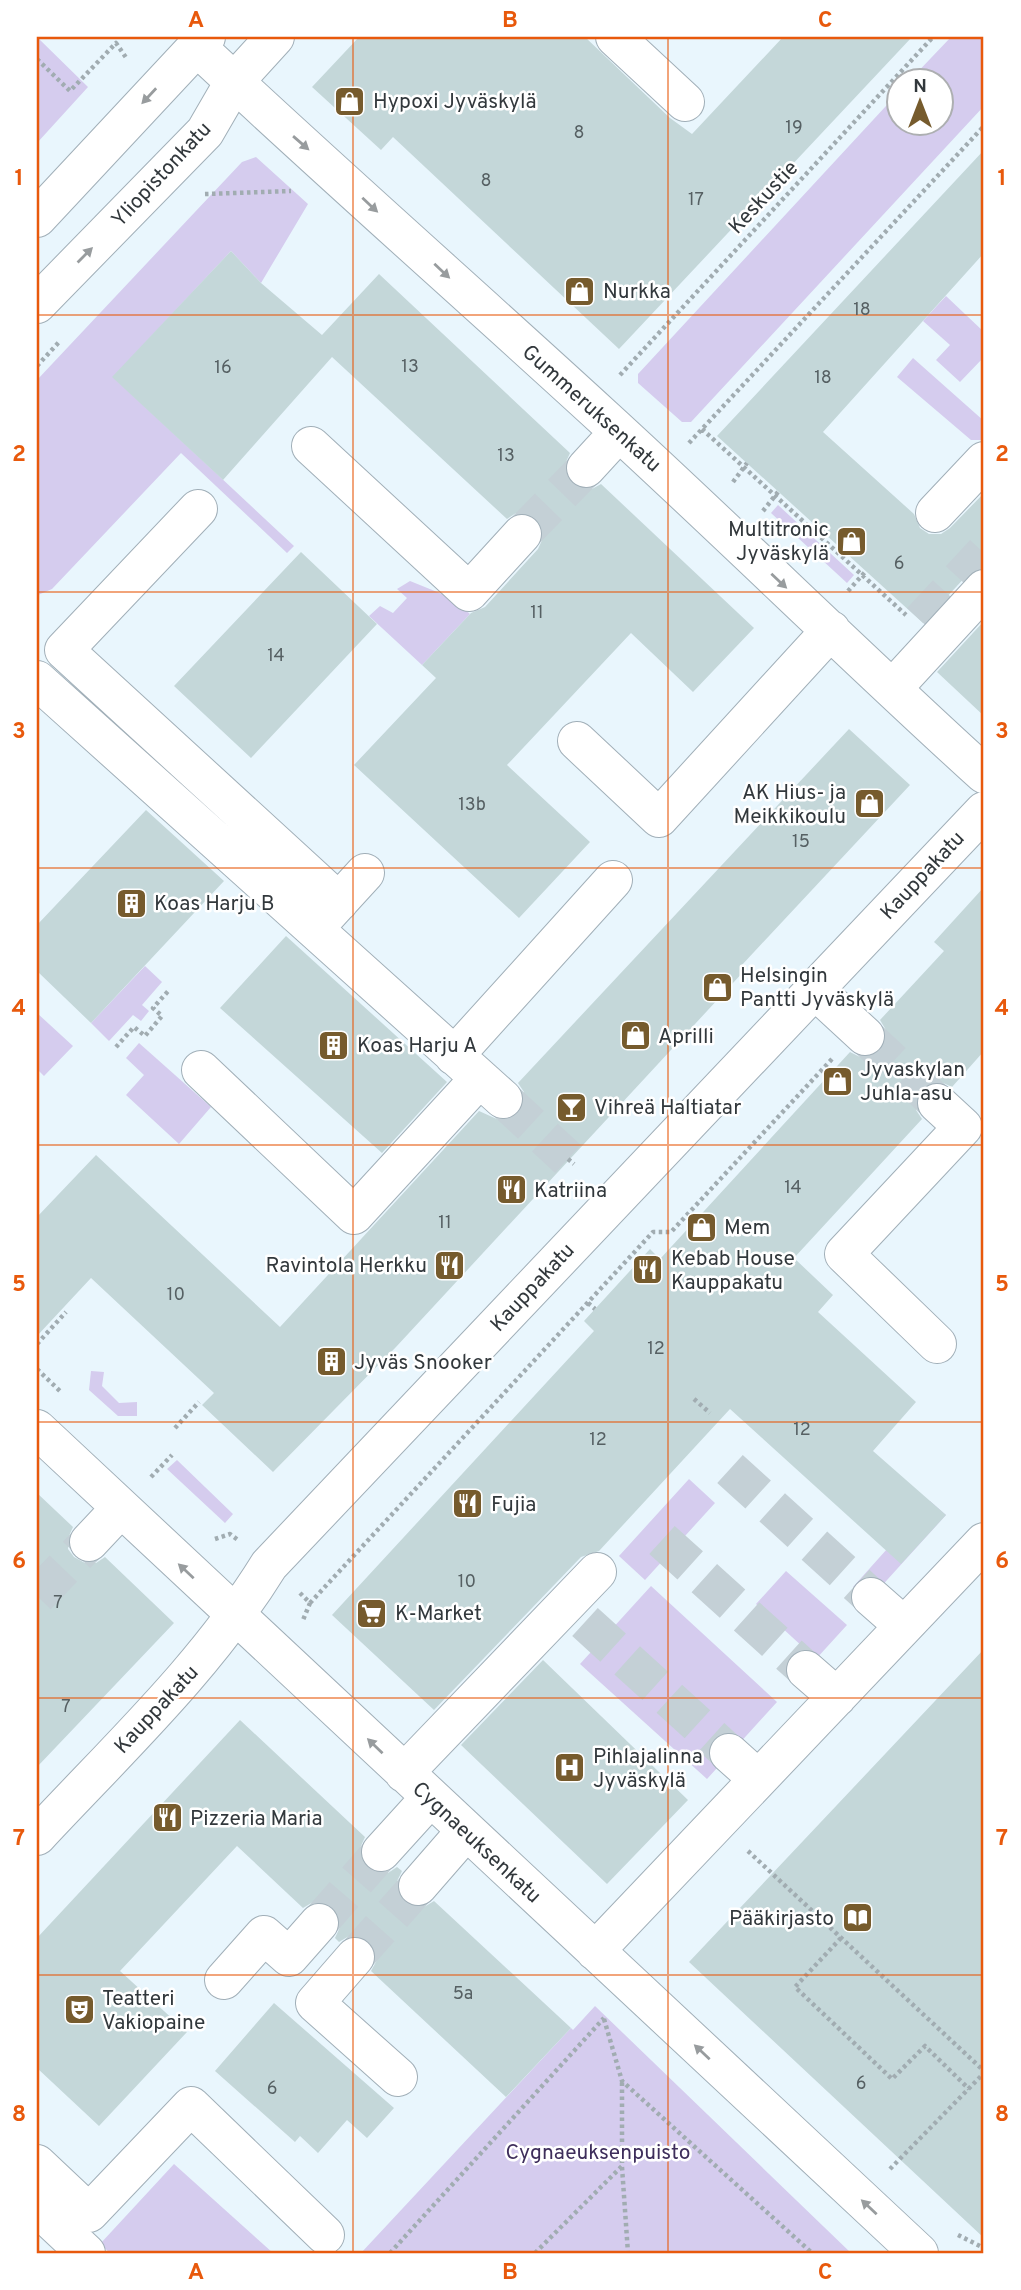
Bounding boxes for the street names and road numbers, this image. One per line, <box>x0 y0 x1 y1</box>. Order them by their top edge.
street label: Yliopistonkatu <box>106 117 218 233</box>
street label: Keskustie <box>723 156 805 240</box>
street label: Gummeruksenkatu <box>516 339 666 479</box>
street label: Kauppakatu <box>875 826 971 926</box>
street label: Kauppakatu <box>485 1238 581 1338</box>
street label: Kauppakatu <box>109 1660 205 1760</box>
street label: Cygnaeuksenkatu <box>406 1776 546 1910</box>

